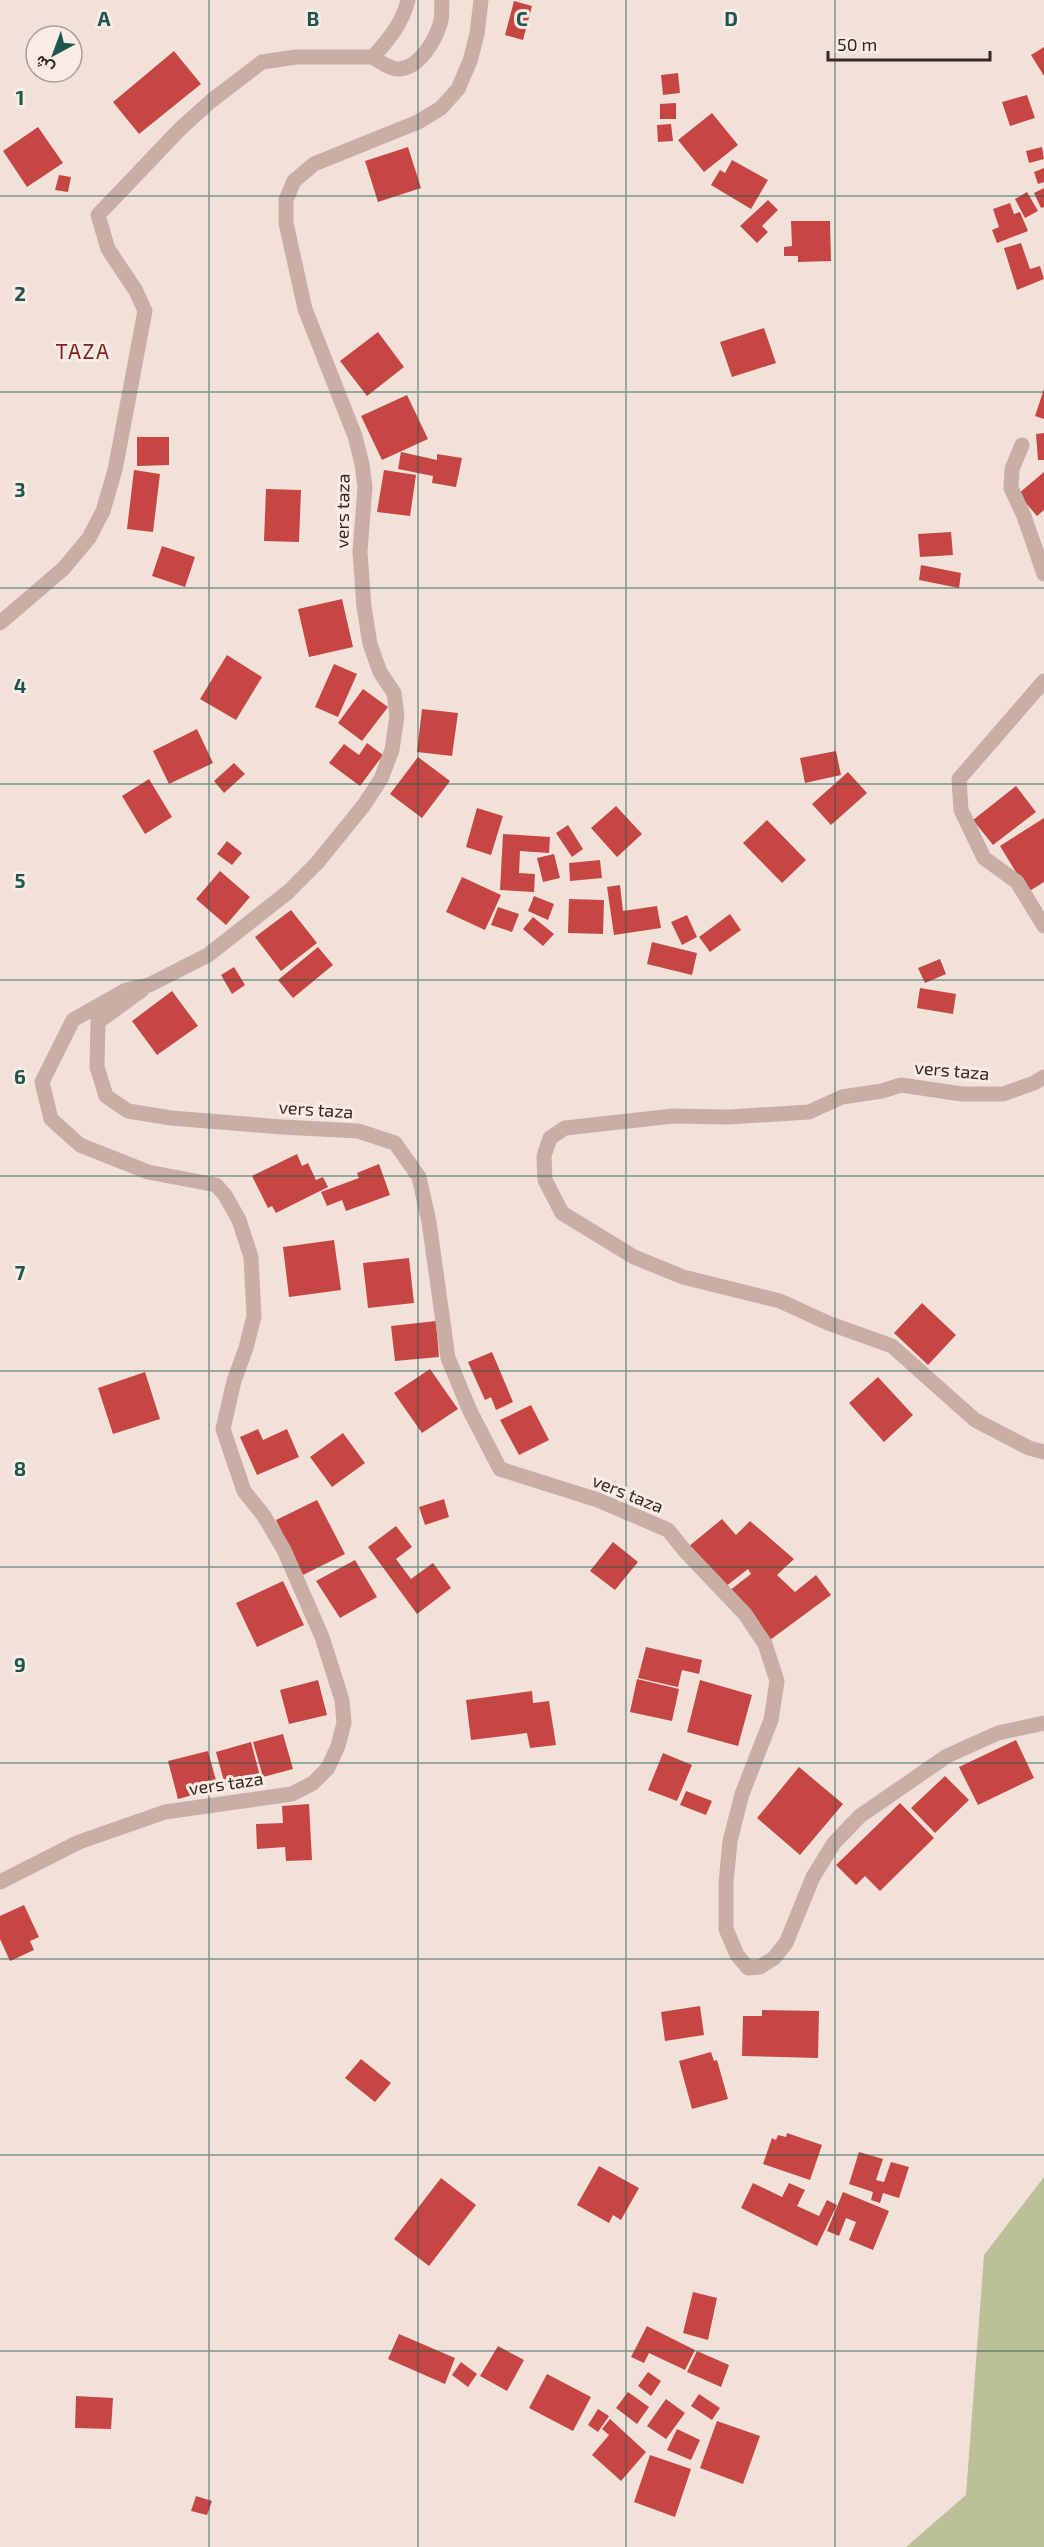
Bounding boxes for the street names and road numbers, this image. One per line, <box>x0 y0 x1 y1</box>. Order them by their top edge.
street label: vers taza <box>330 473 354 549</box>
street label: vers taza <box>914 1056 990 1084</box>
street label: vers taza <box>278 1095 354 1123</box>
street label: vers taza <box>589 1469 667 1517</box>
street label: vers taza <box>187 1767 265 1799</box>

